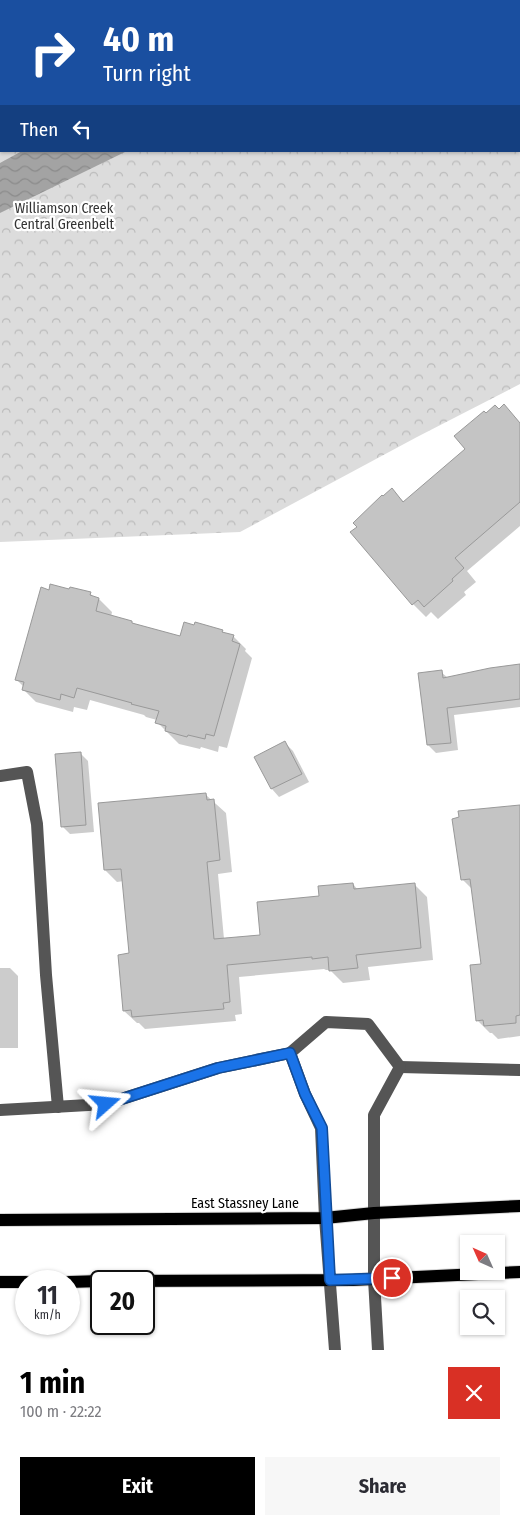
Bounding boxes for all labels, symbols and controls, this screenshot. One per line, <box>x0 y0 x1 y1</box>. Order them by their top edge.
text: 40 m <box>103 18 174 60</box>
icon: right <box>20 20 85 85</box>
text: Turn right <box>103 60 191 87</box>
icon: left <box>68 115 96 143</box>
text: Then <box>20 118 58 141</box>
park label: Williamson Creek Central Greenbelt <box>14 200 115 233</box>
position arrow <box>79 1077 131 1129</box>
street label: East Stassney Lane <box>191 1195 299 1212</box>
north arrow <box>460 1235 505 1280</box>
map controls <box>460 1235 505 1335</box>
pin <box>371 1257 413 1299</box>
icon: arrive <box>378 1264 406 1292</box>
speed limit sign: 20 <box>90 1270 155 1335</box>
text: 11 <box>37 1281 58 1311</box>
button: search <box>460 1290 505 1335</box>
text: km/h <box>34 1308 61 1322</box>
text: 1 min <box>20 1365 85 1401</box>
button: close <box>448 1367 500 1419</box>
text: 100 m · 22:22 <box>20 1402 102 1421</box>
button: Exit <box>20 1457 255 1515</box>
button: Share <box>265 1457 500 1515</box>

